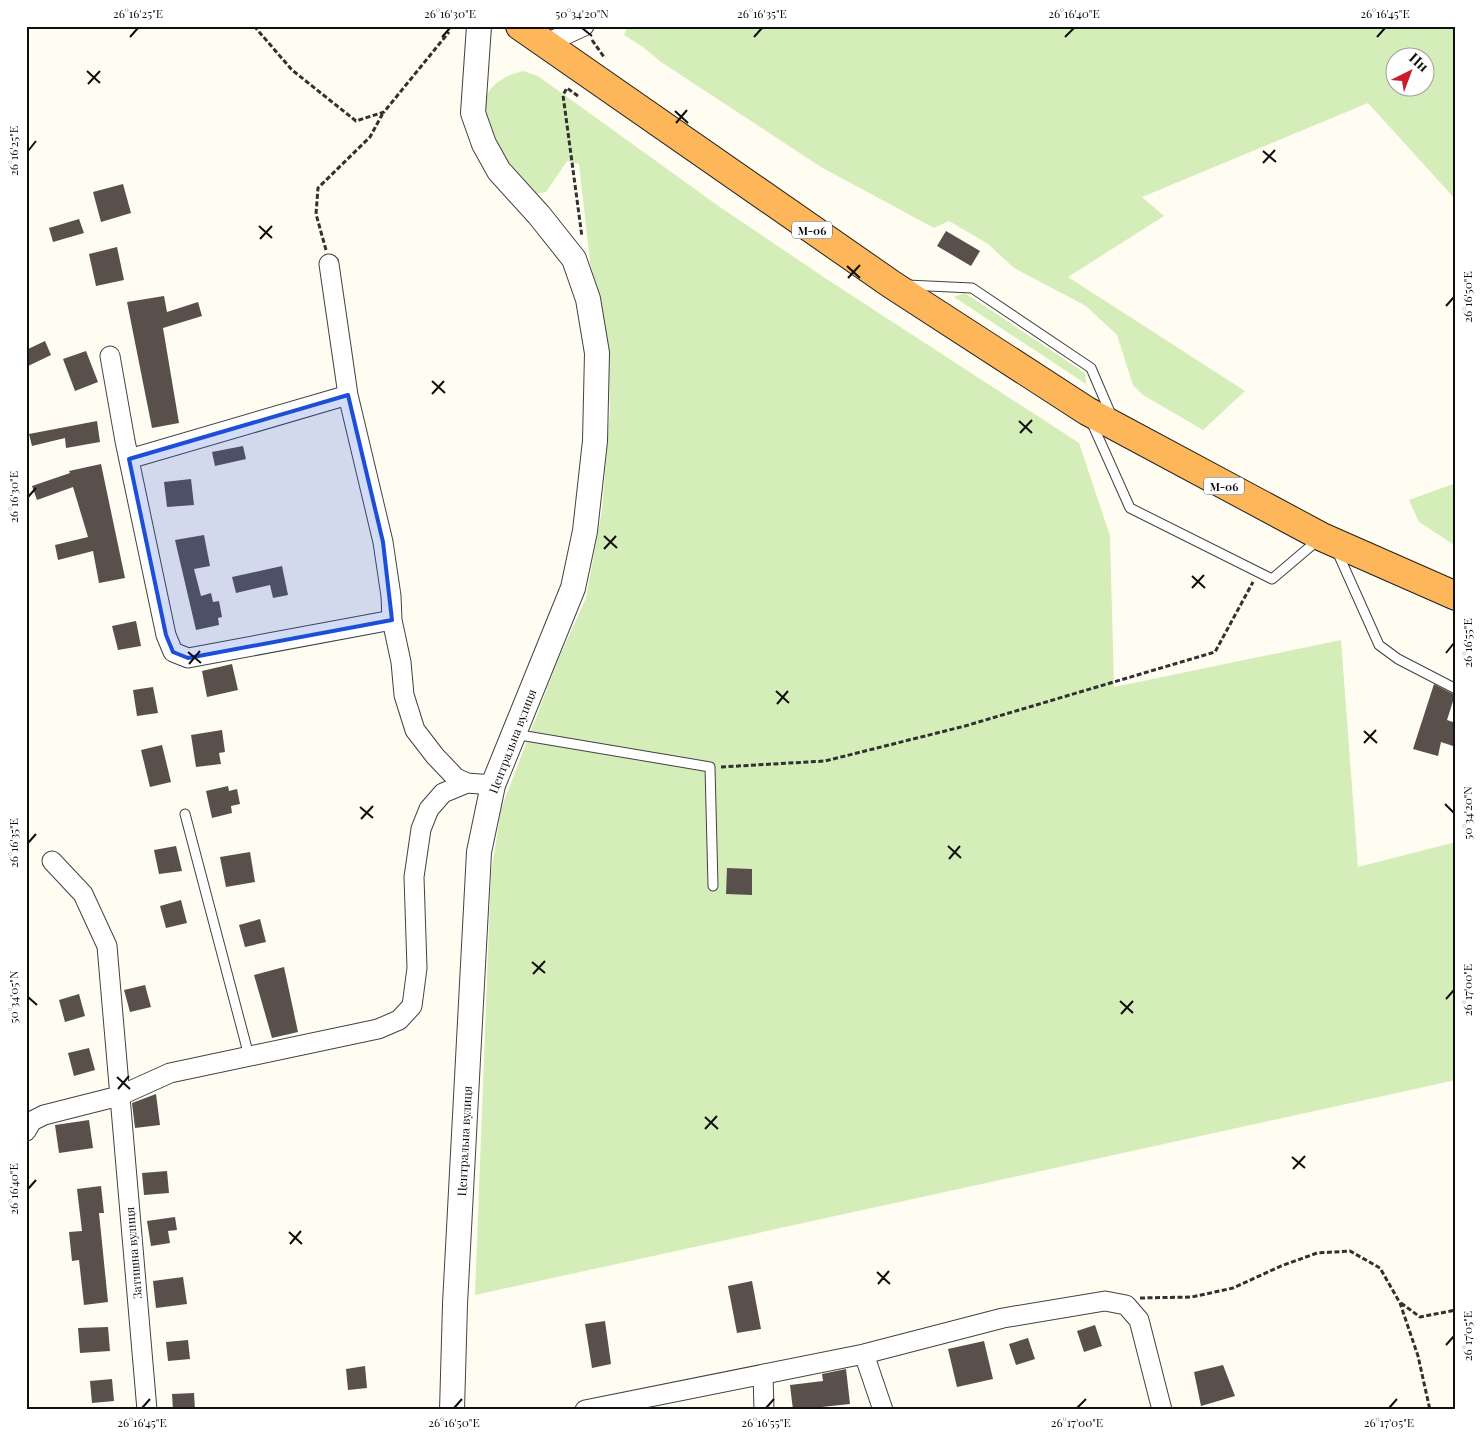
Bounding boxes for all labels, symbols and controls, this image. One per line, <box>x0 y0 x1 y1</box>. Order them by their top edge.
text: 26°16'25"E <box>113 5 163 21</box>
text: 26°16'30"E <box>424 5 476 21</box>
text: 50°34'20"N <box>555 5 609 21</box>
text: 26°16'35"E <box>737 5 787 21</box>
text: 26°16'40"E <box>1048 5 1100 21</box>
text: 26°16'45"E <box>1360 5 1410 21</box>
north arrow <box>1384 48 1434 98</box>
text: Пн <box>1405 48 1433 76</box>
text: 26°16'25"E <box>5 126 21 176</box>
road number: М-06 <box>792 222 832 238</box>
text: 26°16'50"E <box>1459 271 1475 323</box>
text: 26°16'30"E <box>5 471 21 523</box>
road number: М-06 <box>1204 478 1244 494</box>
text: 26°16'55"E <box>1459 618 1475 668</box>
street label: Центральна вулиця <box>485 686 539 795</box>
text: 50°34'20"N <box>1459 786 1475 840</box>
text: 26°16'35"E <box>5 818 21 868</box>
text: 26°17'00"E <box>1459 964 1475 1016</box>
text: 50°34'05"N <box>5 970 21 1023</box>
street label: Центральна вулиця <box>453 1085 475 1197</box>
text: 26°16'40"E <box>5 1163 21 1215</box>
street label: Затишна вулиця <box>121 1206 145 1300</box>
text: 26°17'05"E <box>1459 1311 1475 1361</box>
text: 26°16'45"E <box>117 1414 167 1430</box>
text: 26°16'50"E <box>428 1414 480 1430</box>
text: 26°16'55"E <box>741 1414 791 1430</box>
text: 26°17'00"E <box>1051 1414 1103 1430</box>
text: 26°17'05"E <box>1364 1414 1414 1430</box>

